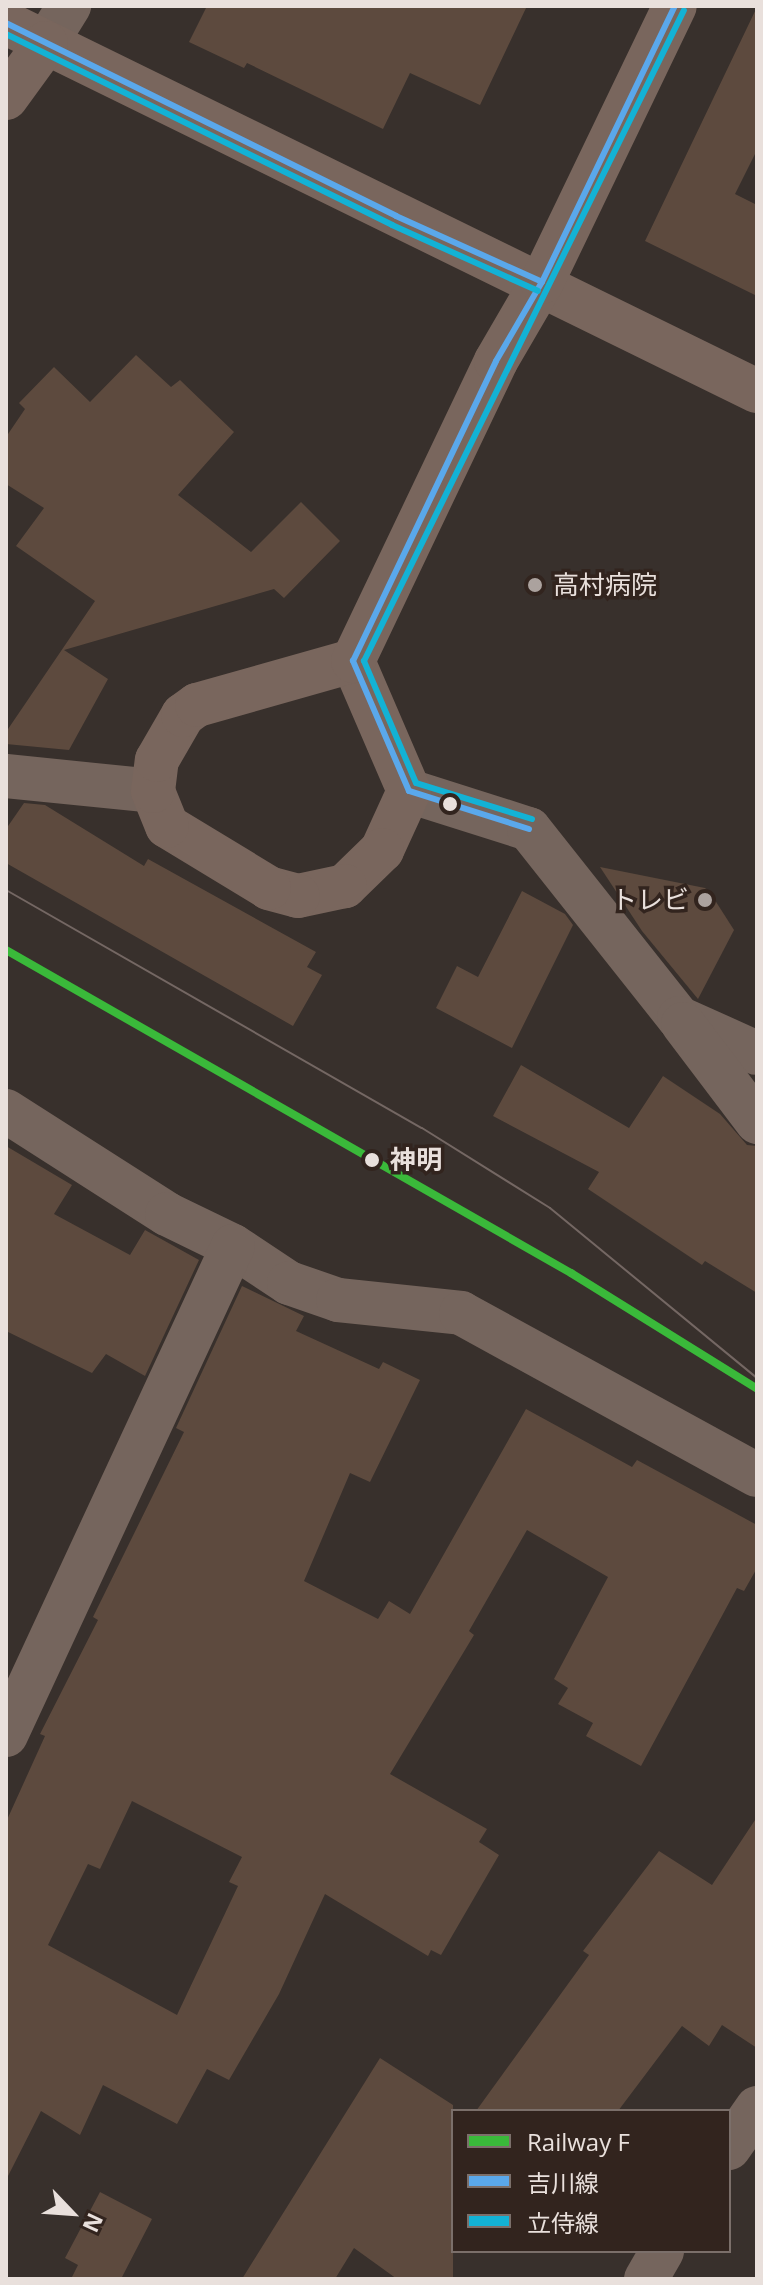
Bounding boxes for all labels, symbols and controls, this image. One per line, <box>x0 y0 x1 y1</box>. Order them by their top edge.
place label: 高村病院 <box>553 569 657 601</box>
marker: 高村病院 <box>524 574 546 596</box>
unlabelled marker <box>442 796 458 812</box>
place label: トレビ <box>611 884 689 916</box>
marker: トレビ <box>696 891 714 909</box>
place label: 神明 <box>390 1144 442 1176</box>
marker: 神明 <box>361 1149 383 1171</box>
legend <box>451 2109 731 2253</box>
text: Railway F <box>527 2125 630 2158</box>
text: 吉川線 <box>527 2166 599 2199</box>
north arrow <box>32 2173 112 2253</box>
text: 立侍線 <box>527 2206 599 2239</box>
text: N <box>76 2209 111 2238</box>

